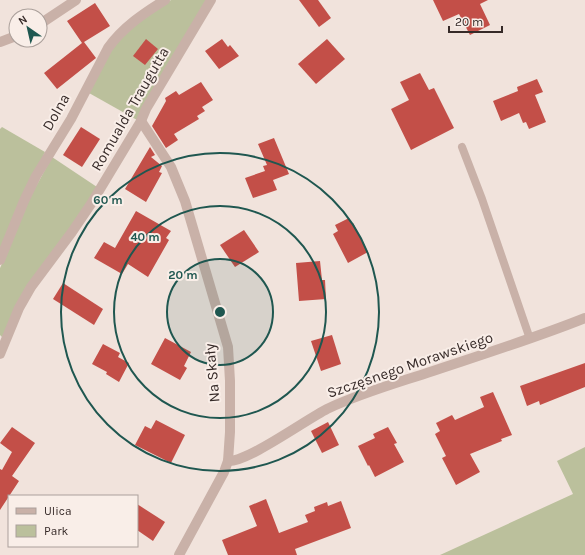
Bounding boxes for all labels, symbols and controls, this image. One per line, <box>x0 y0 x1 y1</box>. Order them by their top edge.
north arrow <box>8 8 48 48</box>
scale bar <box>449 8 502 34</box>
text: N <box>16 13 30 28</box>
text: 20 m <box>455 15 483 29</box>
street label: Romualda Traugutta <box>87 44 173 174</box>
street label: Dolna <box>38 90 74 134</box>
text: 60 m <box>93 193 123 207</box>
text: 40 m <box>130 230 160 244</box>
text: 20 m <box>168 268 198 282</box>
centre of rings <box>213 305 227 319</box>
street label: Szczęsnego Morawskiego <box>325 328 495 402</box>
street label: Na Skały <box>200 343 224 403</box>
legend <box>8 495 138 547</box>
text: Ulica <box>44 504 72 518</box>
text: Park <box>44 524 69 538</box>

